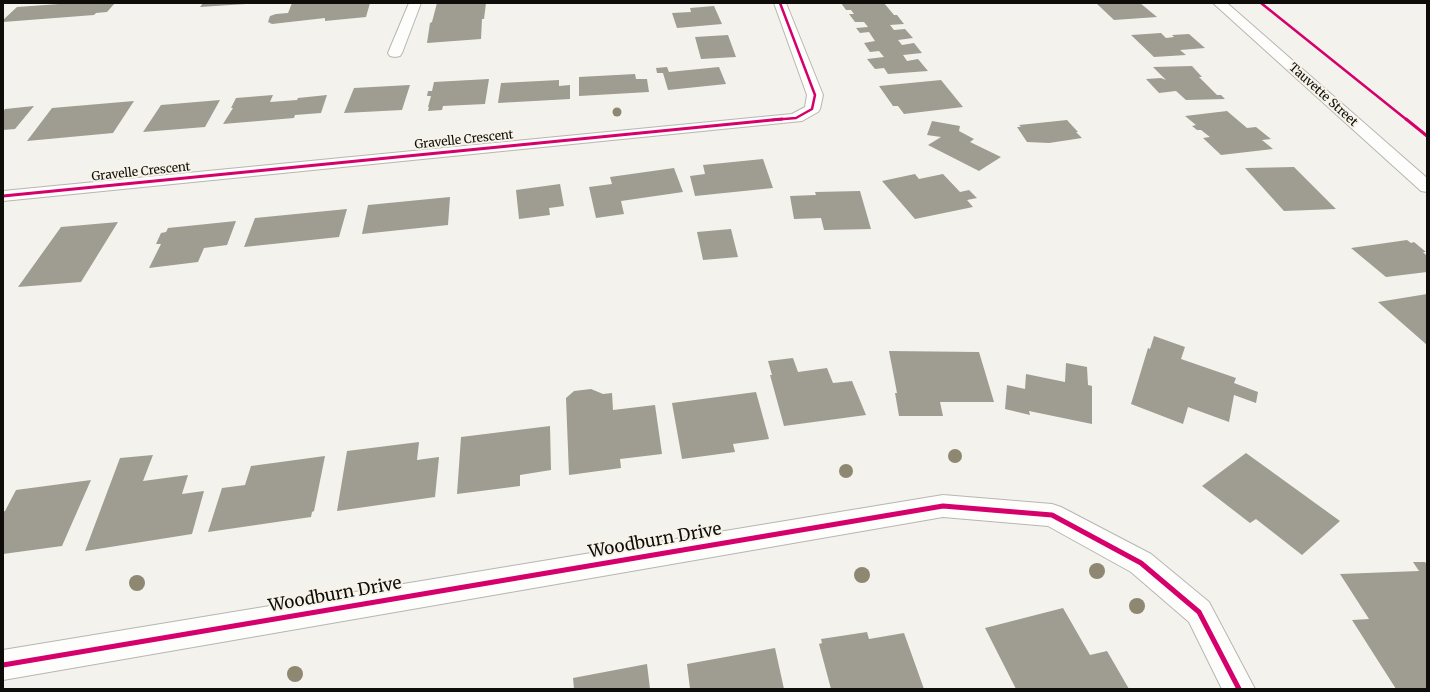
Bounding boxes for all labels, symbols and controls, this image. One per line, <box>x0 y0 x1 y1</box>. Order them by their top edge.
street label: Tauvette Street <box>1286 60 1360 130</box>
street label: Gravelle Crescent <box>414 128 514 152</box>
street label: Gravelle Crescent <box>91 160 191 184</box>
street label: Woodburn Drive <box>587 519 723 563</box>
street label: Woodburn Drive <box>267 573 403 617</box>

